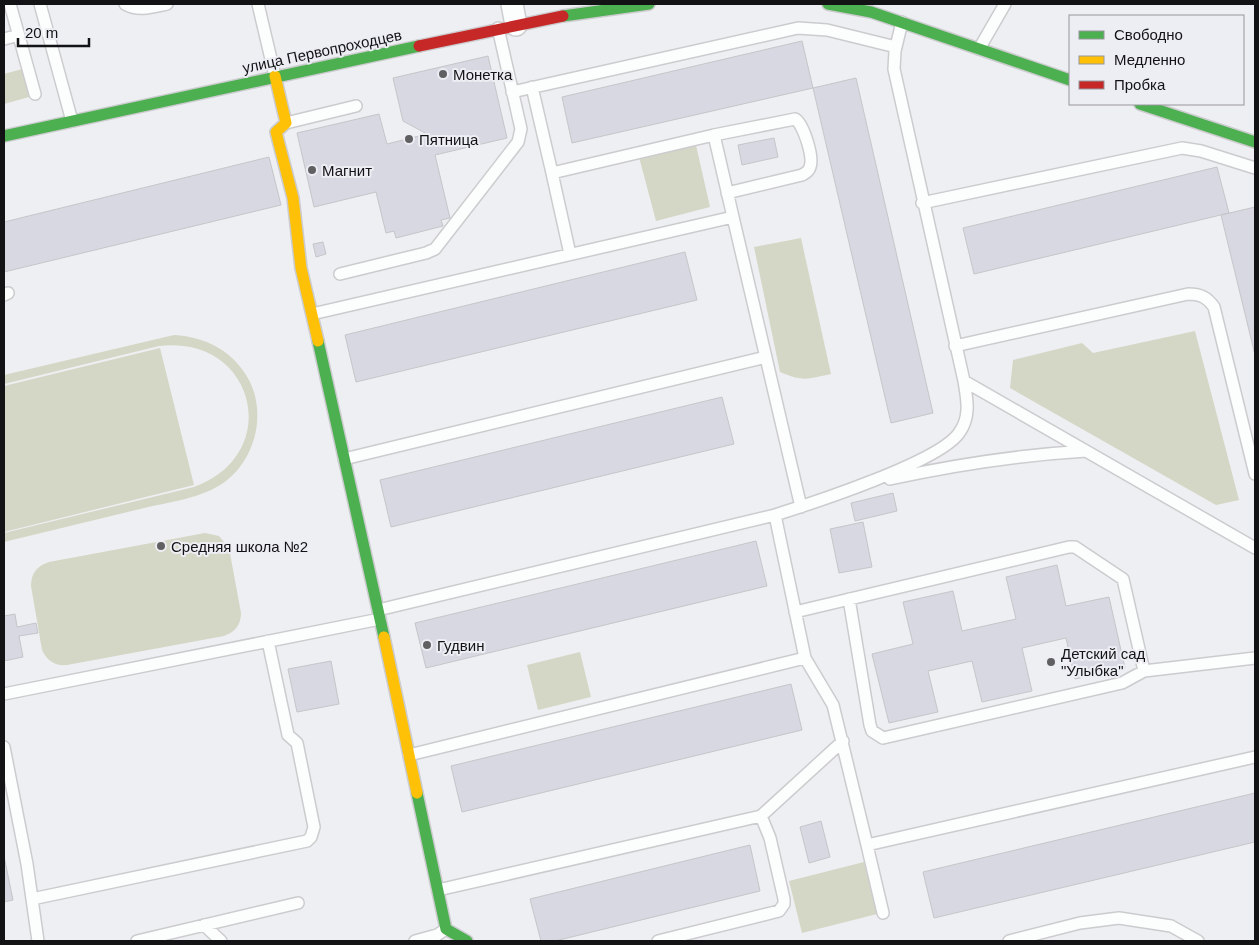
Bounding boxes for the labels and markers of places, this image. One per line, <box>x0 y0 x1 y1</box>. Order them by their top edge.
place label: Монетка <box>453 66 513 83</box>
marker: Монетка <box>437 68 449 80</box>
place label: Пятница <box>419 131 479 148</box>
marker: Пятница <box>403 133 415 145</box>
place label: Магнит <box>322 162 372 179</box>
marker: Магнит <box>306 164 318 176</box>
place label: Средняя школа №2 <box>171 538 308 555</box>
marker: Средняя школа №2 <box>155 540 167 552</box>
place label: Гудвин <box>437 637 485 654</box>
marker: Гудвин <box>421 639 433 651</box>
place label: Детский сад "Улыбка" <box>1061 645 1146 679</box>
marker: Детский сад "Улыбка" <box>1045 656 1057 668</box>

